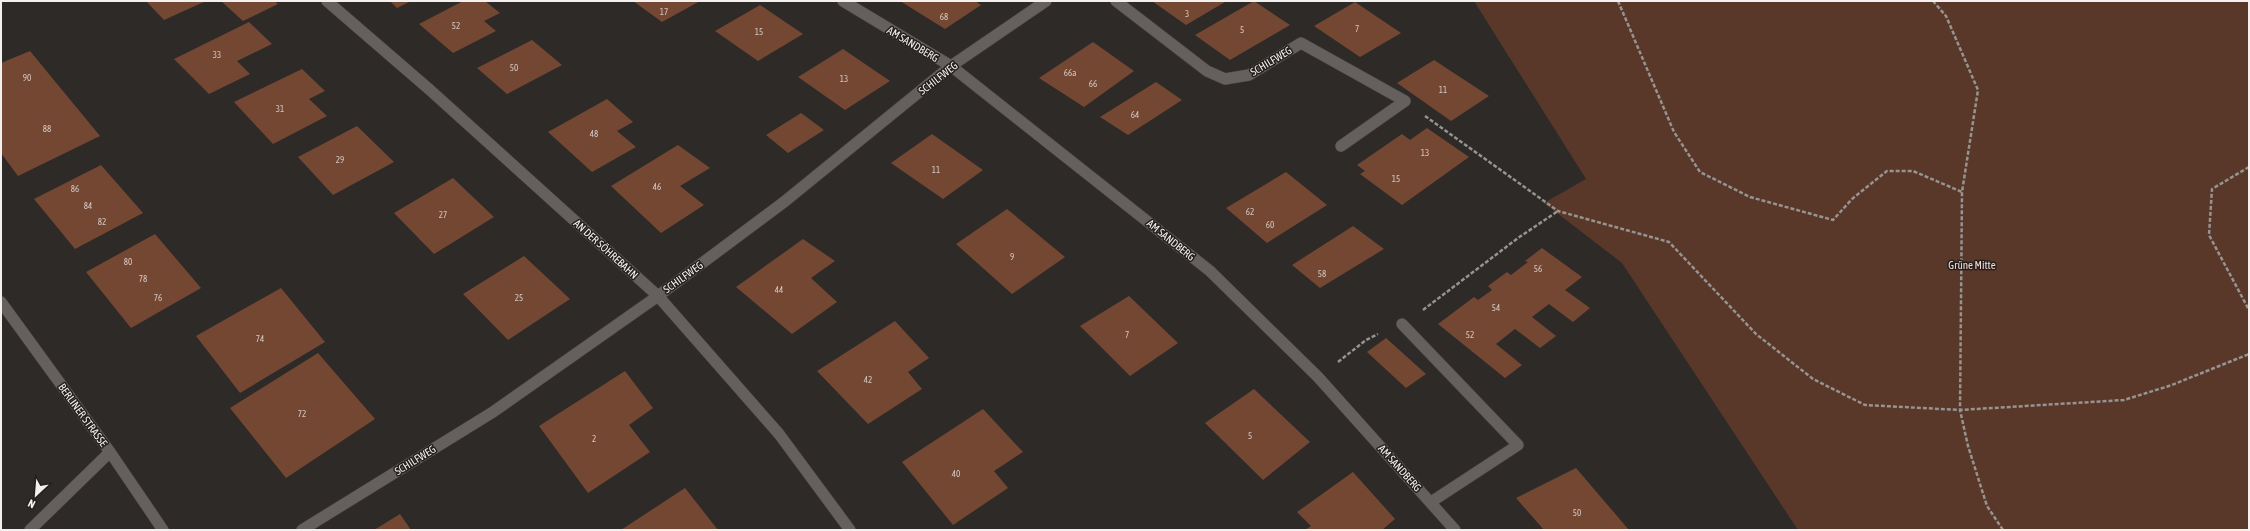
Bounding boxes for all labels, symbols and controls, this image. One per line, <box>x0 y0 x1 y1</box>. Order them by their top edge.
house number: 17 <box>660 7 668 17</box>
house number: 3 <box>1185 9 1189 19</box>
house number: 68 <box>940 12 948 22</box>
house number: 52 <box>452 21 460 31</box>
street label: AM SANDBERG <box>885 24 941 64</box>
house number: 7 <box>1355 24 1359 34</box>
house number: 5 <box>1240 25 1244 35</box>
house number: 15 <box>755 27 763 37</box>
street label: SCHILFWEG <box>1248 44 1294 78</box>
house number: 33 <box>213 50 221 60</box>
street label: SCHILFWEG <box>916 59 960 97</box>
house number: 50 <box>510 63 518 73</box>
house number: 66a <box>1064 68 1076 78</box>
house number: 90 <box>23 73 31 83</box>
house number: 13 <box>840 74 848 84</box>
house number: 66 <box>1089 79 1097 89</box>
house number: 11 <box>1439 85 1447 95</box>
house number: 31 <box>276 104 284 114</box>
house number: 64 <box>1131 110 1139 120</box>
house number: 88 <box>43 124 51 134</box>
house number: 48 <box>590 129 598 139</box>
house number: 13 <box>1421 148 1429 158</box>
house number: 29 <box>336 155 344 165</box>
house number: 11 <box>932 165 940 175</box>
house number: 15 <box>1392 174 1400 184</box>
house number: 46 <box>653 182 661 192</box>
house number: 86 <box>71 184 79 194</box>
house number: 84 <box>84 201 92 211</box>
house number: 62 <box>1246 207 1254 217</box>
house number: 27 <box>439 210 447 220</box>
house number: 82 <box>98 217 106 227</box>
street label: AN DER SÖHREBAHN <box>571 217 641 281</box>
street label: AM SANDBERG <box>1145 217 1197 263</box>
house number: 60 <box>1266 220 1274 230</box>
house number: 9 <box>1010 252 1014 262</box>
house number: 80 <box>124 257 132 267</box>
street label: SCHILFWEG <box>661 259 705 295</box>
park label: Grüne Mitte <box>1948 259 1996 271</box>
house number: 56 <box>1534 264 1542 274</box>
house number: 58 <box>1318 269 1326 279</box>
house number: 78 <box>139 274 147 284</box>
house number: 44 <box>775 285 783 295</box>
house number: 76 <box>154 293 162 303</box>
house number: 25 <box>515 293 523 303</box>
house number: 54 <box>1492 303 1500 313</box>
house number: 7 <box>1125 330 1129 340</box>
house number: 52 <box>1466 330 1474 340</box>
house number: 74 <box>256 334 264 344</box>
house number: 42 <box>864 375 872 385</box>
street label: BERLINER STRASSE <box>56 381 110 449</box>
house number: 72 <box>298 409 306 419</box>
house number: 5 <box>1248 431 1252 441</box>
house number: 2 <box>592 434 596 444</box>
street label: AM SANDBERG <box>1376 442 1424 494</box>
street label: SCHILFWEG <box>392 443 438 477</box>
house number: 40 <box>952 469 960 479</box>
north arrow <box>16 475 56 515</box>
text: N <box>26 497 37 511</box>
house number: 50 <box>1573 508 1581 518</box>

